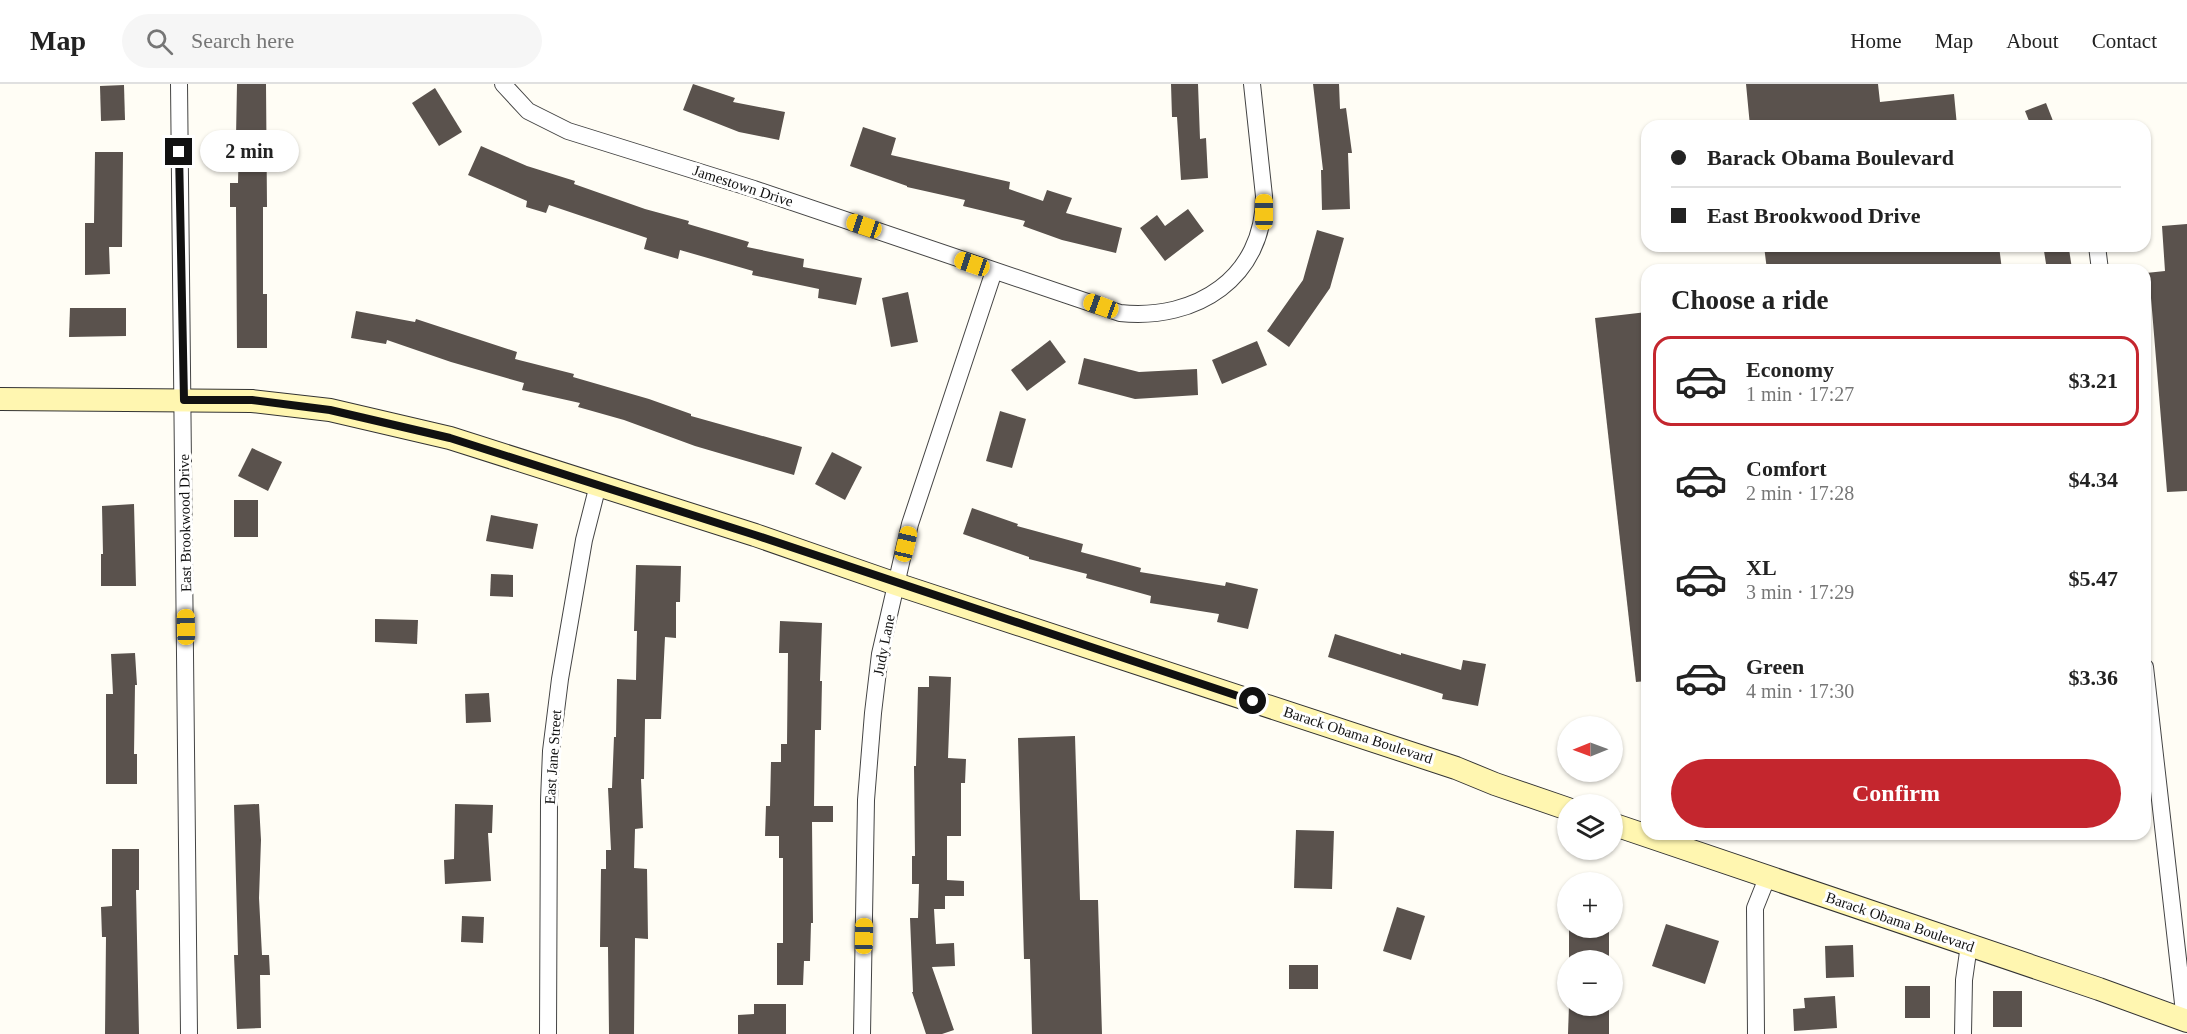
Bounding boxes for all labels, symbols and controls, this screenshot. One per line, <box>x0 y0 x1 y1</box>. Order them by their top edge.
search box <box>122 14 542 68</box>
text: Map <box>30 25 86 56</box>
icon: search <box>143 25 176 58</box>
text: Search here <box>191 28 294 53</box>
text: Home <box>1850 29 1902 53</box>
text: Map <box>1935 29 1973 53</box>
text: About <box>2006 29 2059 53</box>
text: Contact <box>2092 29 2157 53</box>
callout: 2 min <box>200 131 299 173</box>
route end <box>165 138 192 165</box>
text: 2 min <box>225 140 274 162</box>
text: Barack Obama Boulevard <box>1707 145 1954 170</box>
street label: Jamestown Drive <box>691 162 796 210</box>
car <box>1255 194 1273 230</box>
text: East Brookwood Drive <box>1707 203 1921 228</box>
car <box>844 212 884 240</box>
car <box>952 250 992 278</box>
text: Choose a ride <box>1671 285 1829 315</box>
car <box>1081 291 1121 321</box>
icon: car <box>1674 354 1728 408</box>
text: Economy <box>1746 357 1834 382</box>
text: $3.21 <box>2069 368 2118 393</box>
text: 1 min · 17:27 <box>1746 383 1854 405</box>
street label: East Brookwood Drive <box>176 453 194 592</box>
icon: car <box>1674 453 1728 507</box>
text: Comfort <box>1746 456 1827 481</box>
text: $4.34 <box>2069 467 2118 492</box>
text: 2 min · 17:28 <box>1746 482 1854 504</box>
car <box>893 524 919 564</box>
icon: car <box>1674 552 1728 606</box>
text: XL <box>1746 555 1777 580</box>
text: $5.47 <box>2069 566 2118 591</box>
text: 3 min · 17:29 <box>1746 581 1854 603</box>
car <box>177 609 195 645</box>
street label: Judy Lane <box>870 613 898 677</box>
icon: car <box>1674 651 1728 705</box>
text: Green <box>1746 654 1804 679</box>
text: $3.36 <box>2069 665 2118 690</box>
text: 4 min · 17:30 <box>1746 680 1854 702</box>
route start <box>1239 687 1266 714</box>
street label: Barack Obama Boulevard <box>1281 703 1435 767</box>
street label: East Jane Street <box>542 708 564 805</box>
north arrow <box>1557 716 1623 782</box>
map controls <box>1557 716 1623 1016</box>
button: Confirm <box>1671 759 2121 828</box>
button: layers <box>1557 794 1623 860</box>
button: + <box>1557 872 1623 938</box>
street label: Barack Obama Boulevard <box>1824 889 1977 955</box>
car <box>855 918 873 954</box>
button: − <box>1557 950 1623 1016</box>

